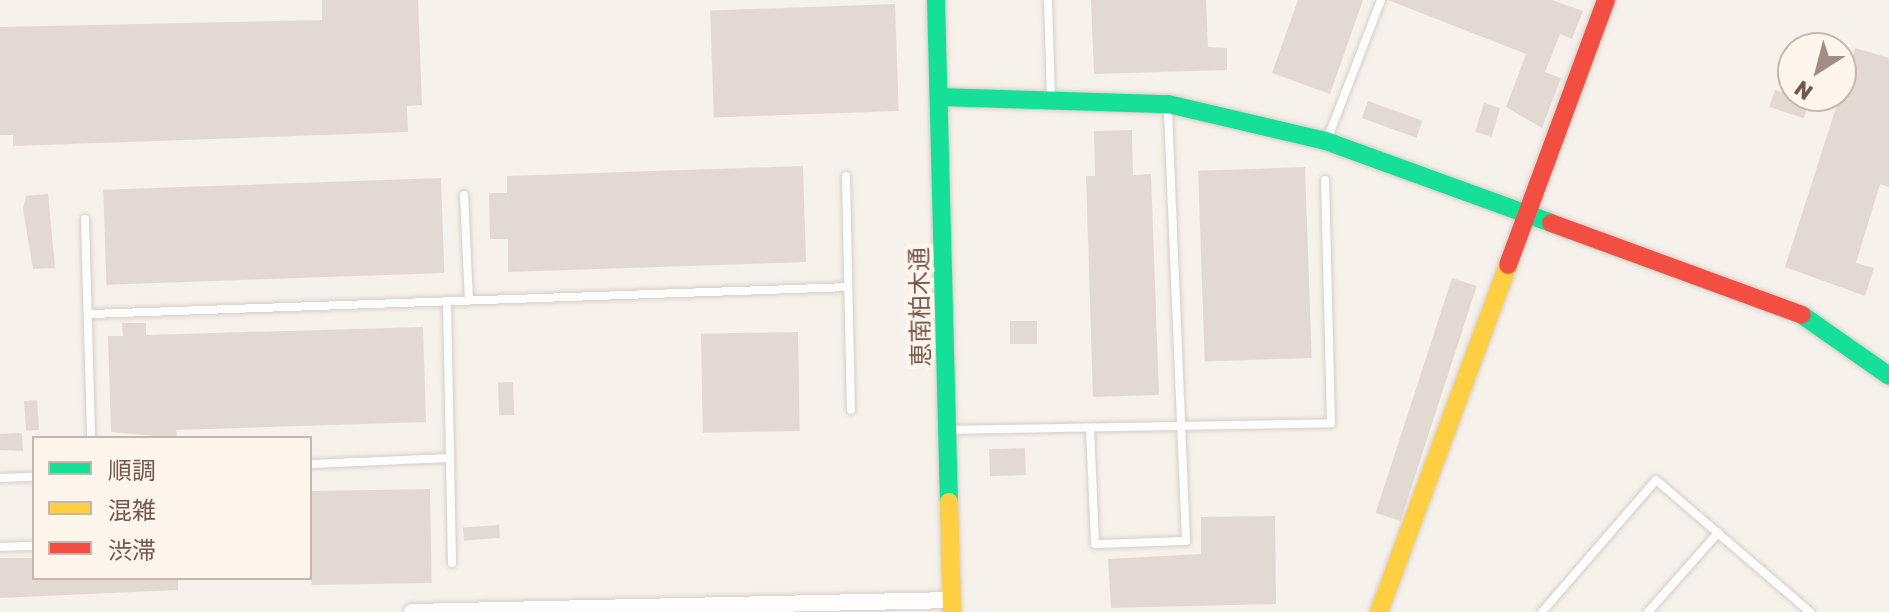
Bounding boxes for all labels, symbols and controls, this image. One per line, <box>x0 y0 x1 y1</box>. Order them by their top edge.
north arrow <box>1777 32 1857 112</box>
text: N <box>1789 75 1818 106</box>
street label: 恵南柏木通 <box>906 247 936 367</box>
legend <box>32 436 312 580</box>
text: 順調 <box>108 457 156 485</box>
text: 混雑 <box>108 497 156 525</box>
text: 渋滞 <box>108 537 156 565</box>

